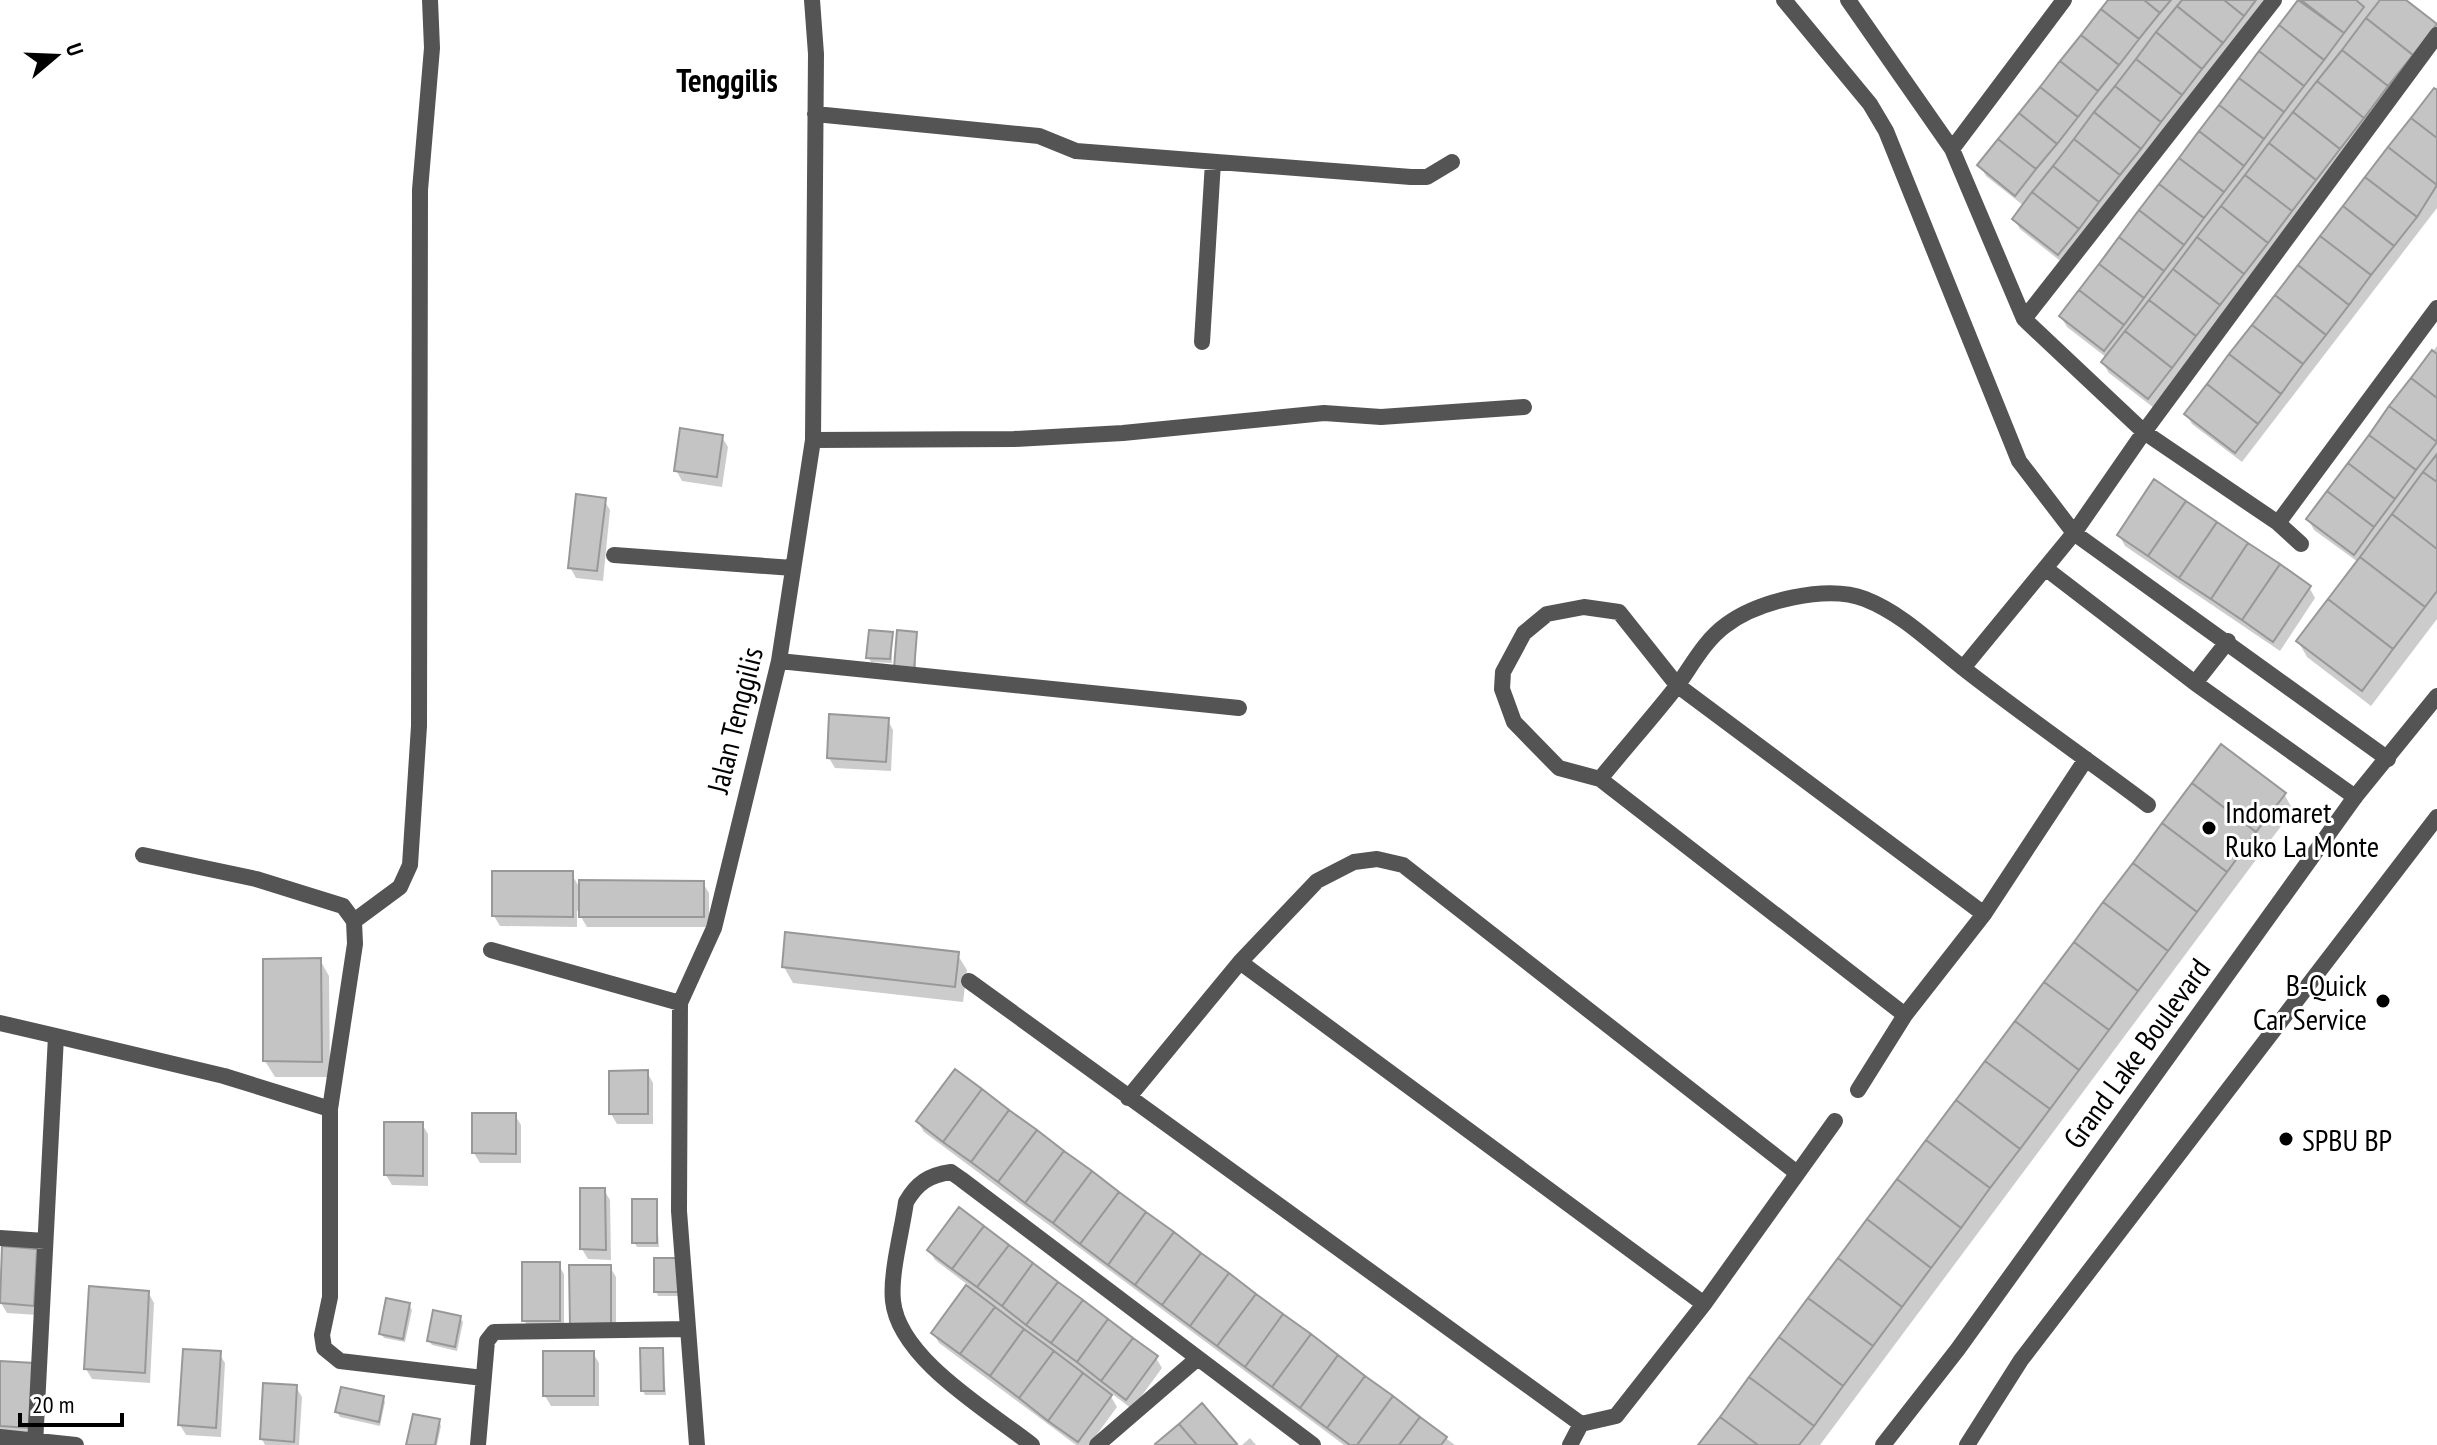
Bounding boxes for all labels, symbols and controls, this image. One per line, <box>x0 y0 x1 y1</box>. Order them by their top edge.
north arrow <box>16 16 96 96</box>
text: U <box>60 40 90 59</box>
district label: Tenggilis <box>676 59 778 101</box>
street label: Jalan Tenggilis <box>697 643 771 798</box>
place label: Indomaret Ruko La Monte <box>2225 792 2379 865</box>
marker: Indomaret Ruko La Monte <box>2200 819 2218 837</box>
street label: Grand Lake Boulevard <box>2054 950 2218 1156</box>
place label: B-Quick Car Service <box>2253 965 2367 1038</box>
marker: B-Quick Car Service <box>2374 992 2392 1010</box>
place label: SPBU BP <box>2302 1120 2392 1159</box>
marker: SPBU BP <box>2277 1130 2295 1148</box>
scale bar <box>20 1377 122 1427</box>
text: 20 m <box>32 1389 74 1420</box>

